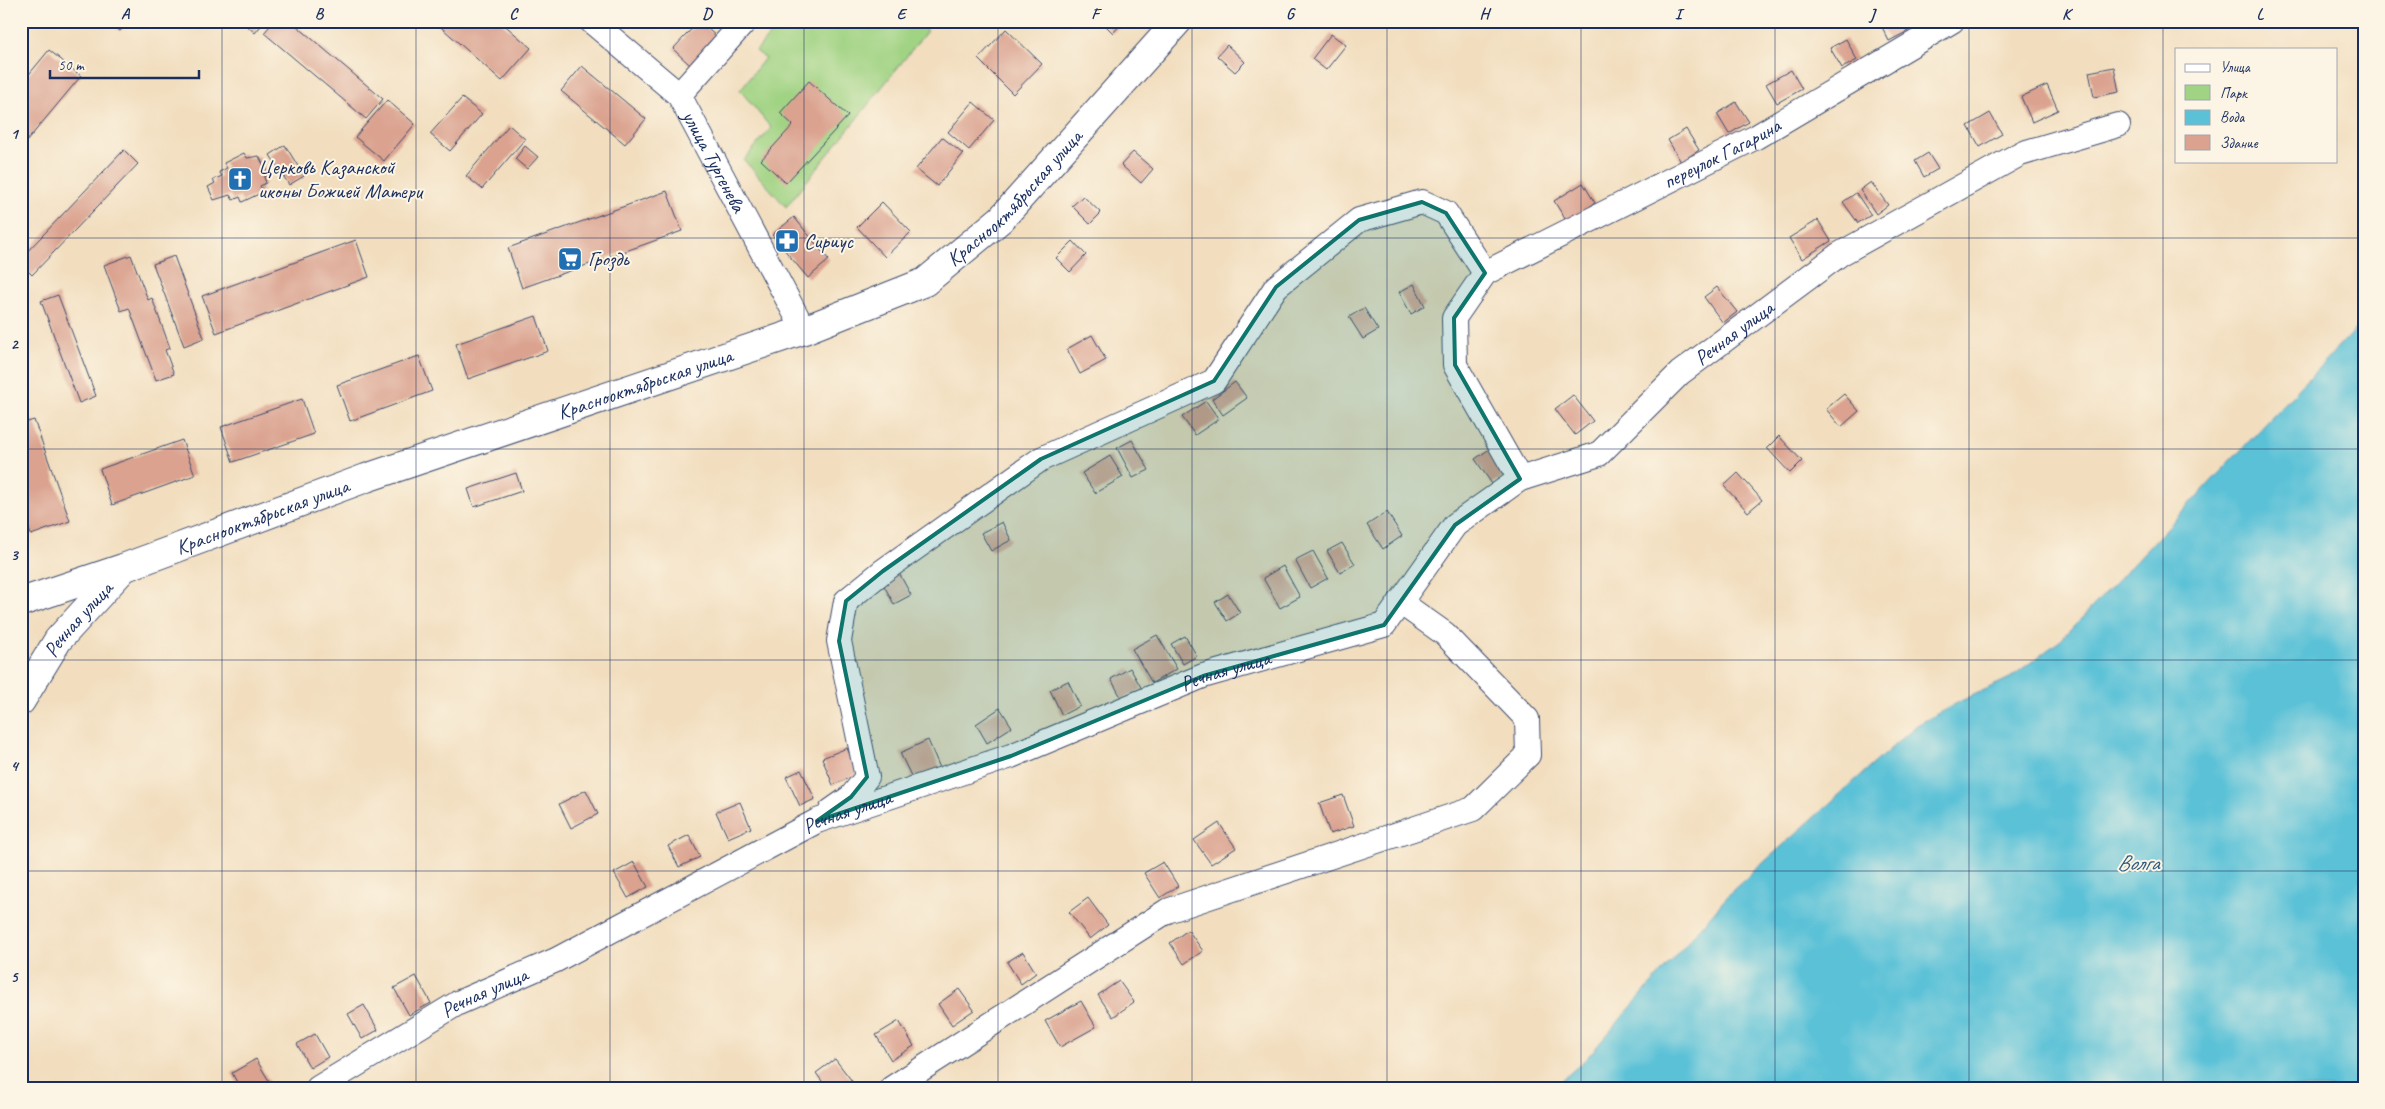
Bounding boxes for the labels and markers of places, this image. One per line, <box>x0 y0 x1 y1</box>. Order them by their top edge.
place label: Церковь Казанской иконы Божией Матери <box>258 154 425 204</box>
church icon: Церковь Казанской иконы Божией Матери <box>227 166 253 192</box>
pharmacy icon: Сириус <box>774 228 800 254</box>
place label: Сириус <box>804 228 854 254</box>
supermarket icon: Гроздь <box>557 246 583 272</box>
place label: Гроздь <box>588 246 630 272</box>

